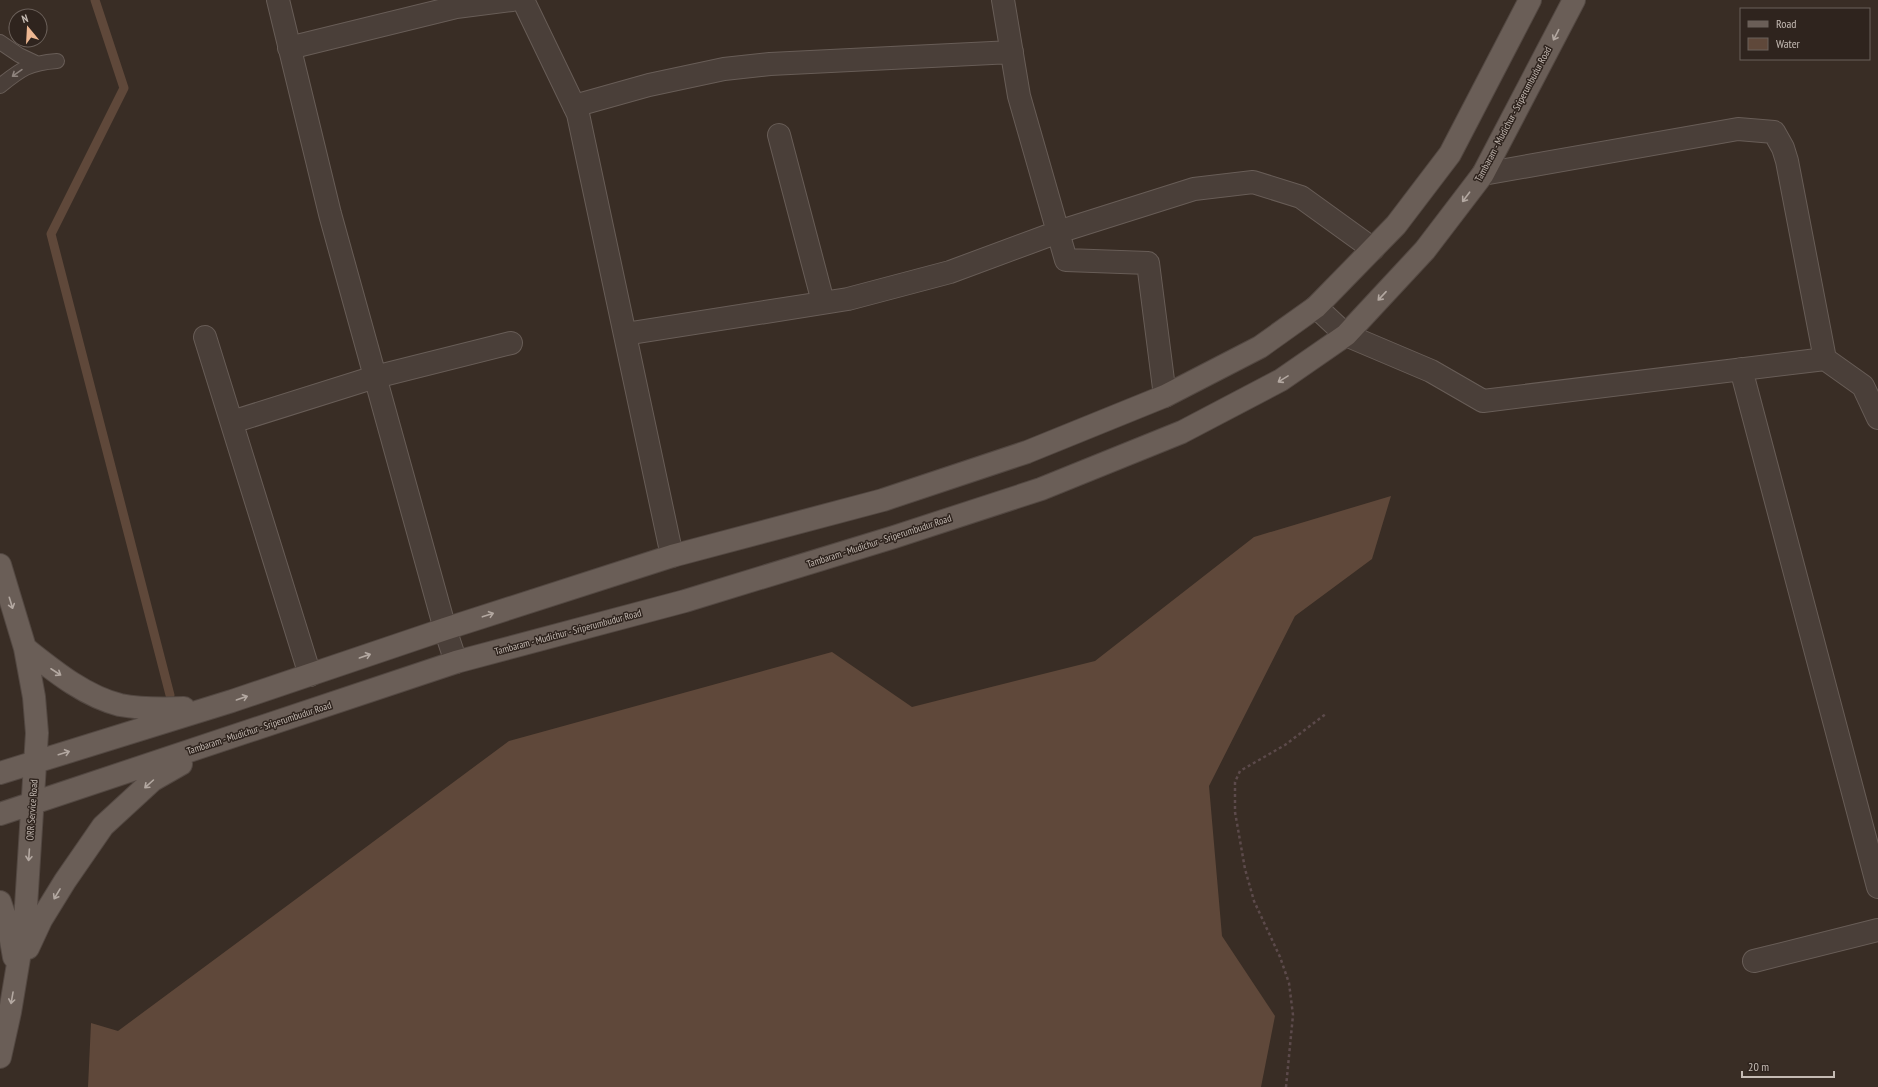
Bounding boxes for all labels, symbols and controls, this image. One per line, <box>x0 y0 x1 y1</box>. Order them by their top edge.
north arrow <box>8 8 48 48</box>
legend <box>1740 8 1870 60</box>
text: N <box>20 11 30 26</box>
text: Road <box>1776 16 1796 31</box>
one-way arrow <box>1552 28 1559 40</box>
text: Water <box>1776 36 1801 51</box>
street label: Tambaram - Mudichur - Sriperumbudur Road <box>1472 44 1554 184</box>
one-way arrow <box>12 69 23 77</box>
one-way arrow <box>1462 191 1470 202</box>
one-way arrow <box>1377 291 1387 301</box>
one-way arrow <box>1277 374 1288 383</box>
street label: Tambaram - Mudichur - Sriperumbudur Road <box>805 511 953 571</box>
one-way arrow <box>8 596 15 609</box>
street label: Tambaram - Mudichur - Sriperumbudur Road <box>493 606 643 658</box>
one-way arrow <box>481 611 494 618</box>
one-way arrow <box>358 652 371 659</box>
one-way arrow <box>51 668 62 676</box>
one-way arrow <box>235 694 248 701</box>
street label: Tambaram - Mudichur - Sriperumbudur Road <box>185 698 333 758</box>
one-way arrow <box>57 749 70 756</box>
street label: ORR Service Road <box>23 779 41 841</box>
one-way arrow <box>144 779 154 789</box>
one-way arrow <box>26 848 33 861</box>
one-way arrow <box>53 888 61 900</box>
one-way arrow <box>8 991 16 1004</box>
scale bar <box>1742 1053 1834 1079</box>
text: 20 m <box>1748 1059 1769 1074</box>

